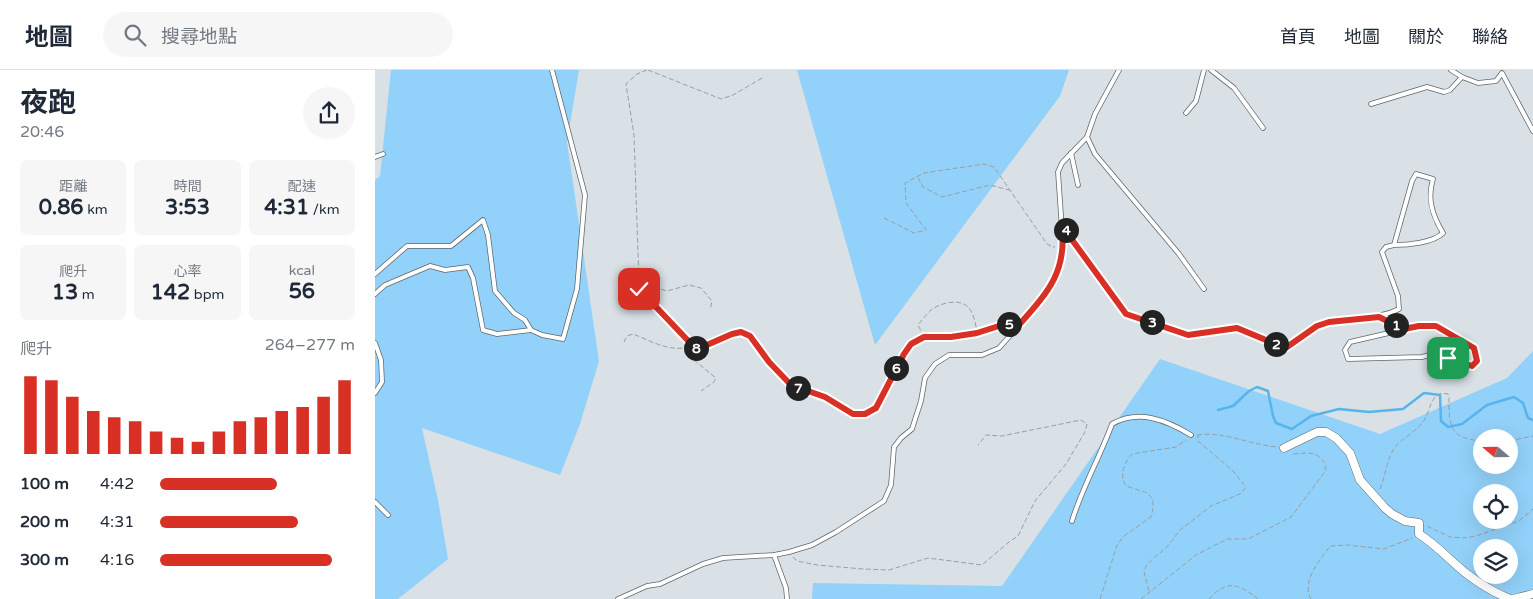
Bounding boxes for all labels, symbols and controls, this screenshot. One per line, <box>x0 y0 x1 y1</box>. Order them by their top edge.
search box <box>103 12 453 57</box>
icon: search <box>121 21 149 49</box>
text: 地圖 <box>25 23 73 52</box>
text: 搜尋地點 <box>161 26 237 48</box>
text: 首頁 <box>1280 26 1316 48</box>
text: 地圖 <box>1344 26 1380 48</box>
text: 關於 <box>1408 26 1444 48</box>
text: 聯絡 <box>1472 26 1508 48</box>
text: 夜跑 <box>20 86 76 120</box>
button: share <box>303 87 355 139</box>
text: 20:46 <box>20 122 64 142</box>
text: 距離 <box>59 178 87 195</box>
text: 時間 <box>173 178 201 195</box>
text: 配速 <box>288 178 316 195</box>
text: 0.86 <box>39 195 84 220</box>
text: 3:53 <box>165 195 210 220</box>
text: 4:31 <box>264 195 309 220</box>
text: km <box>84 201 108 218</box>
text: /km <box>309 201 340 218</box>
pin: 4 <box>1053 218 1079 242</box>
text: 4 <box>1062 222 1071 239</box>
text: kcal <box>289 262 315 279</box>
text: 爬升 <box>59 263 87 280</box>
text: 心率 <box>173 263 201 280</box>
pin <box>618 268 660 310</box>
icon: check <box>625 275 653 303</box>
text: 56 <box>289 279 315 304</box>
text: 13 <box>52 280 78 305</box>
text: 142 <box>151 280 190 305</box>
text: m <box>78 286 95 303</box>
text: bpm <box>190 286 224 303</box>
pin: 3 <box>1139 310 1165 334</box>
pin: 5 <box>997 312 1021 336</box>
pin: 1 <box>1383 312 1409 338</box>
text: 3 <box>1148 314 1157 331</box>
text: 5 <box>1005 316 1014 333</box>
text: 1 <box>1392 317 1401 334</box>
pin: 2 <box>1263 332 1289 356</box>
text: 264–277 m <box>265 335 355 355</box>
pin: 8 <box>683 336 709 360</box>
text: 2 <box>1272 336 1281 353</box>
pin <box>1427 337 1469 379</box>
text: 爬升 <box>20 339 52 359</box>
text: 8 <box>692 340 701 357</box>
icon: arrive <box>1434 344 1462 372</box>
pin: 6 <box>883 356 909 380</box>
text: 6 <box>892 360 901 377</box>
pin: 7 <box>785 376 811 400</box>
text: 7 <box>794 380 803 397</box>
north arrow <box>1473 429 1517 474</box>
map controls <box>1473 429 1518 584</box>
text: 100 m <box>20 474 69 494</box>
text: 4:42 <box>100 474 134 494</box>
button: locate <box>1473 484 1518 529</box>
text: 200 m <box>20 512 69 532</box>
text: 4:31 <box>100 512 134 532</box>
button: layers <box>1473 539 1518 584</box>
text: 300 m <box>20 550 69 570</box>
text: 4:16 <box>100 550 134 570</box>

